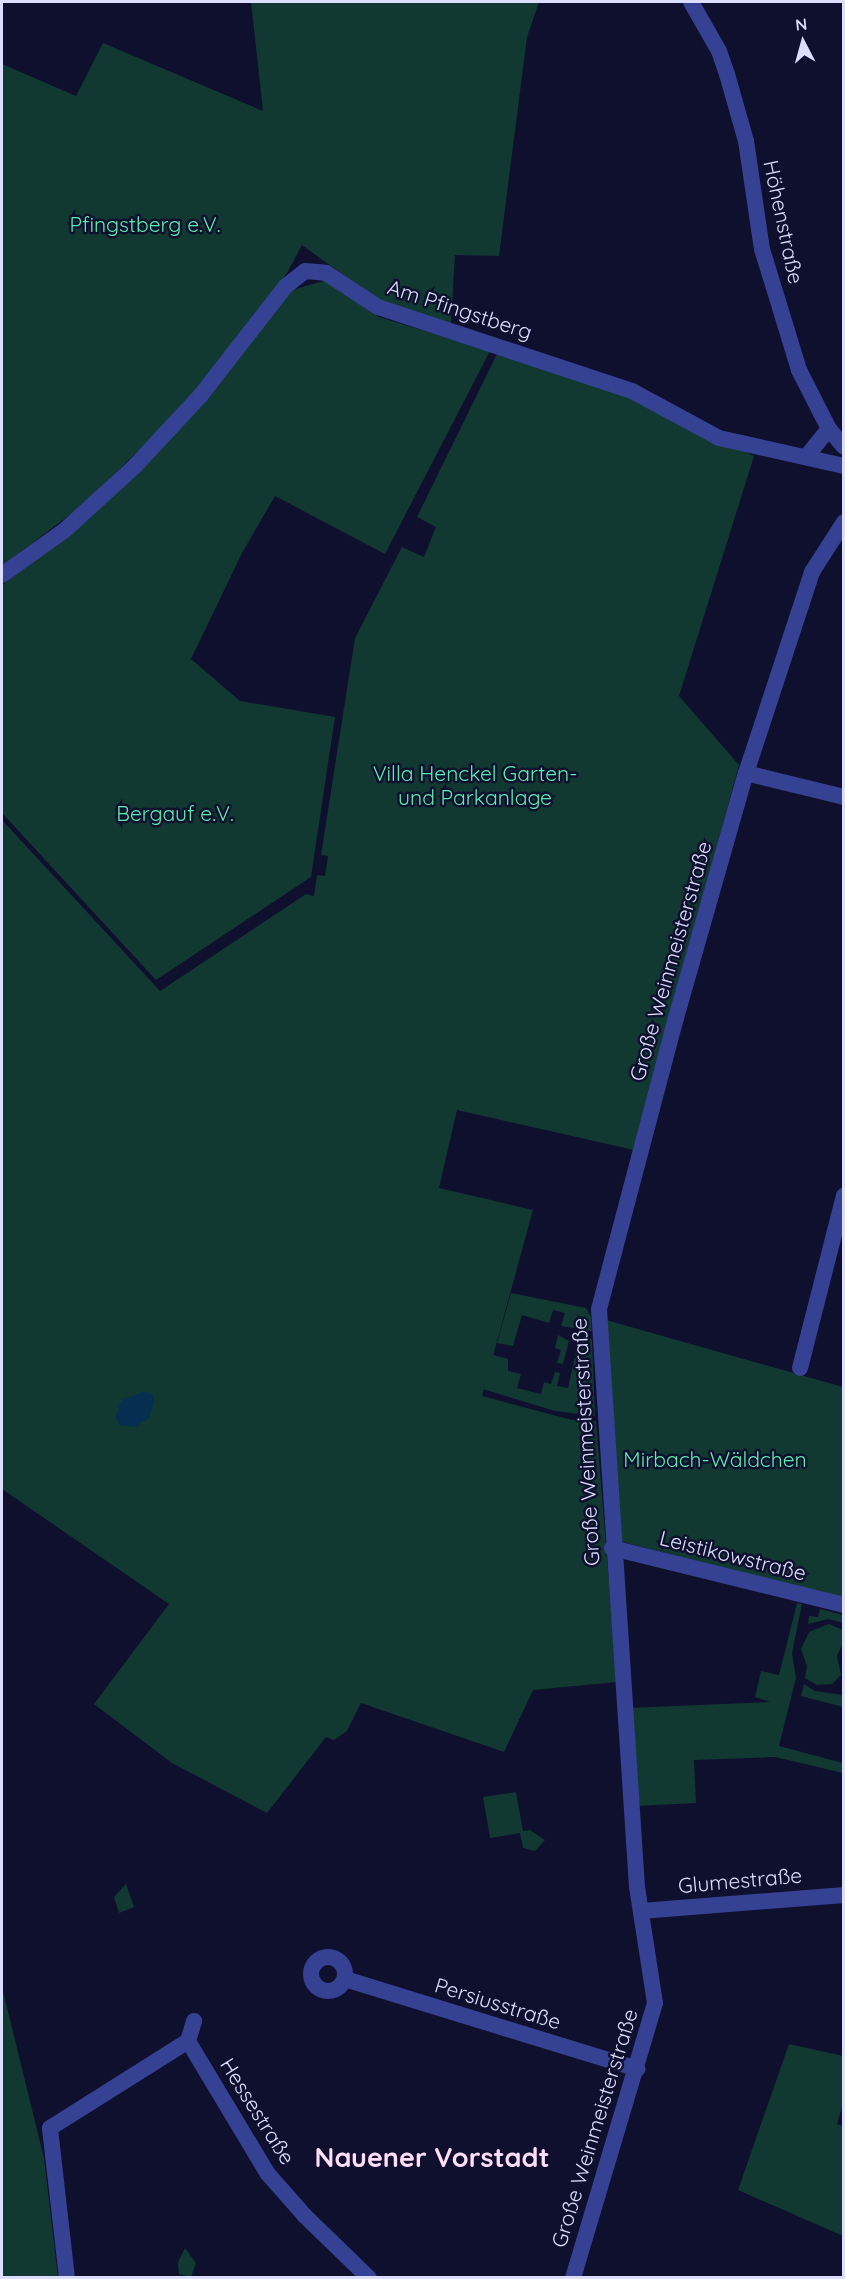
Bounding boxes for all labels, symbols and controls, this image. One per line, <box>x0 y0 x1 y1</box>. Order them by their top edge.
north arrow <box>773 12 833 72</box>
text: N <box>794 14 808 35</box>
street label: Höhenstraße <box>759 158 809 286</box>
park label: Pfingstberg e.V. <box>69 211 221 237</box>
street label: Am Pfingstberg <box>385 274 535 344</box>
park label: Villa Henckel Garten- und Parkanlage <box>373 760 577 810</box>
park label: Bergauf e.V. <box>116 800 234 826</box>
street label: Große Weinmeisterstraße <box>624 838 716 1084</box>
street label: Große Weinmeisterstraße <box>566 1317 604 1567</box>
park label: Mirbach-Wäldchen <box>623 1446 807 1472</box>
street label: Leistikowstraße <box>657 1525 809 1585</box>
street label: Glumestraße <box>677 1862 803 1898</box>
street label: Persiusstraße <box>432 1972 564 2034</box>
street label: Große Weinmeisterstraße <box>546 2006 642 2250</box>
street label: Hessestraße <box>215 2053 301 2169</box>
district label: Nauener Vorstadt <box>315 2142 549 2174</box>

